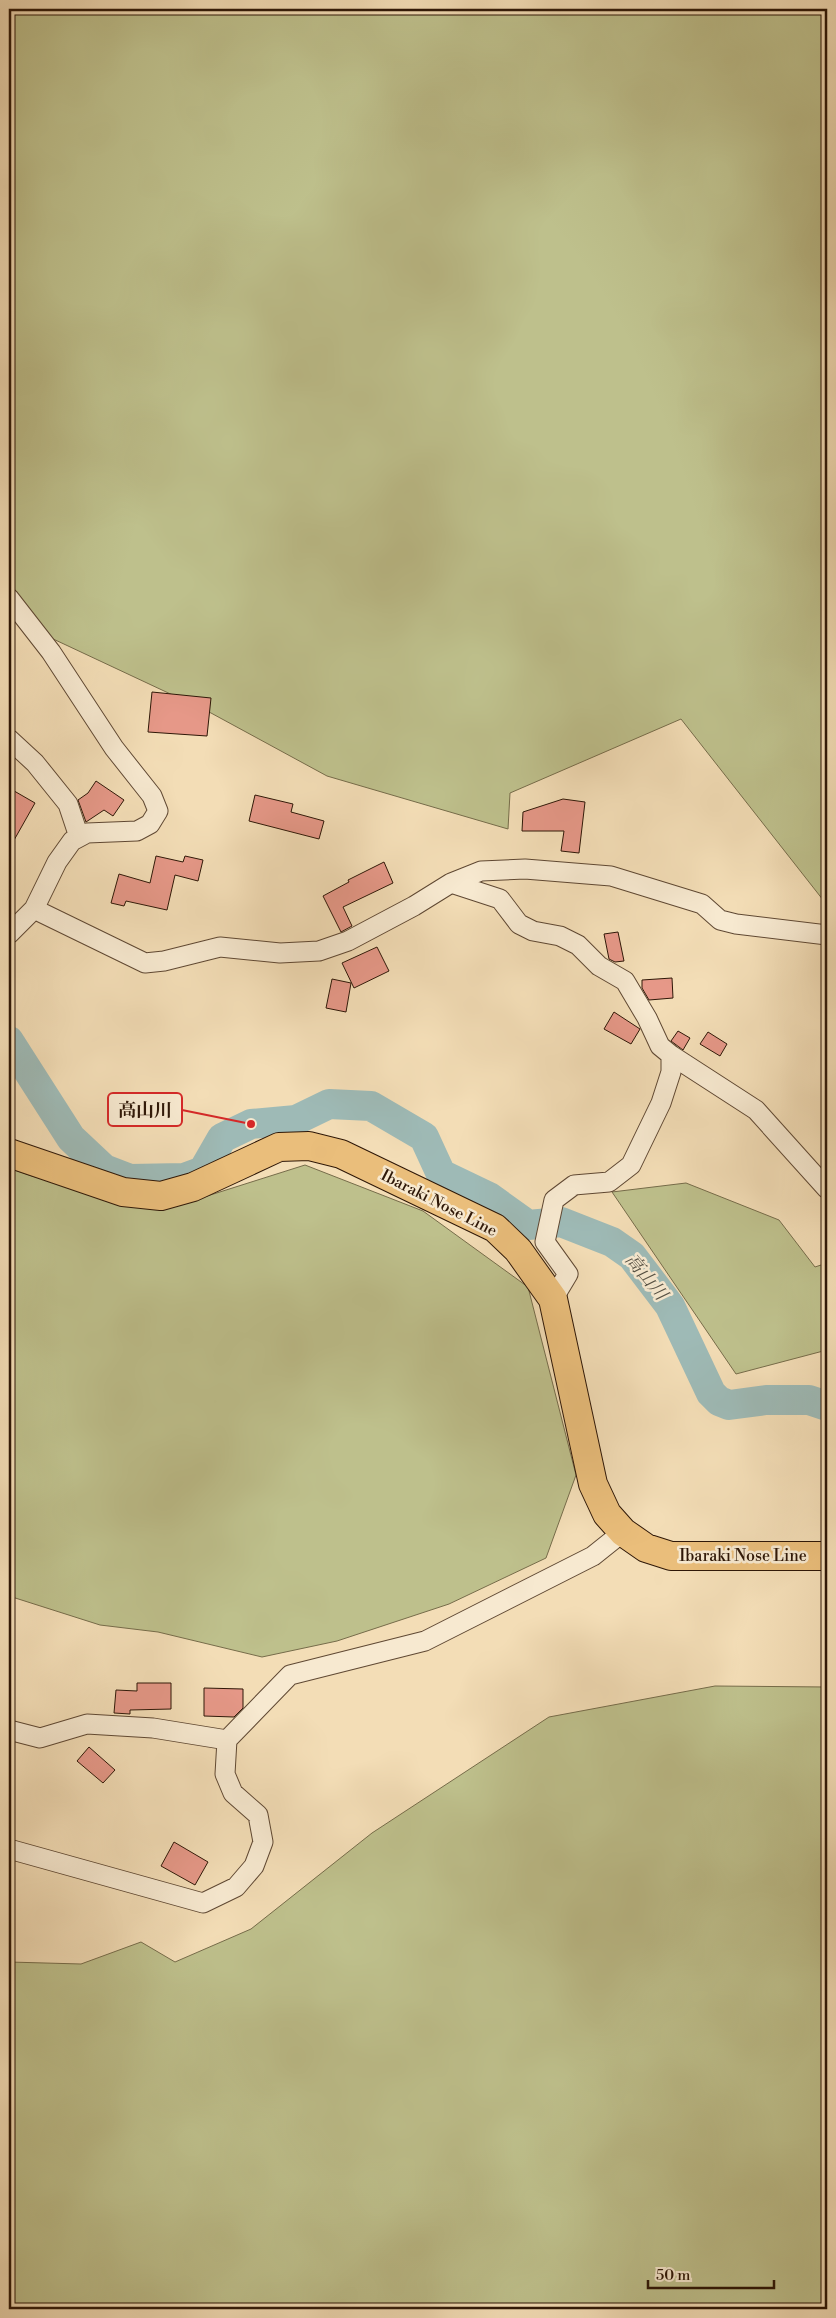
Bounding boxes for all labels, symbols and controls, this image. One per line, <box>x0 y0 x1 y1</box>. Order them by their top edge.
callout: 高山川 <box>108 1093 182 1126</box>
text: 高山川 <box>118 1099 172 1122</box>
street label: Ibaraki Nose Line <box>378 1165 500 1241</box>
water label: 高山川 <box>620 1249 673 1307</box>
street label: Ibaraki Nose Line <box>679 1546 807 1566</box>
scale bar <box>648 2258 775 2290</box>
text: 50 m <box>656 2266 690 2285</box>

